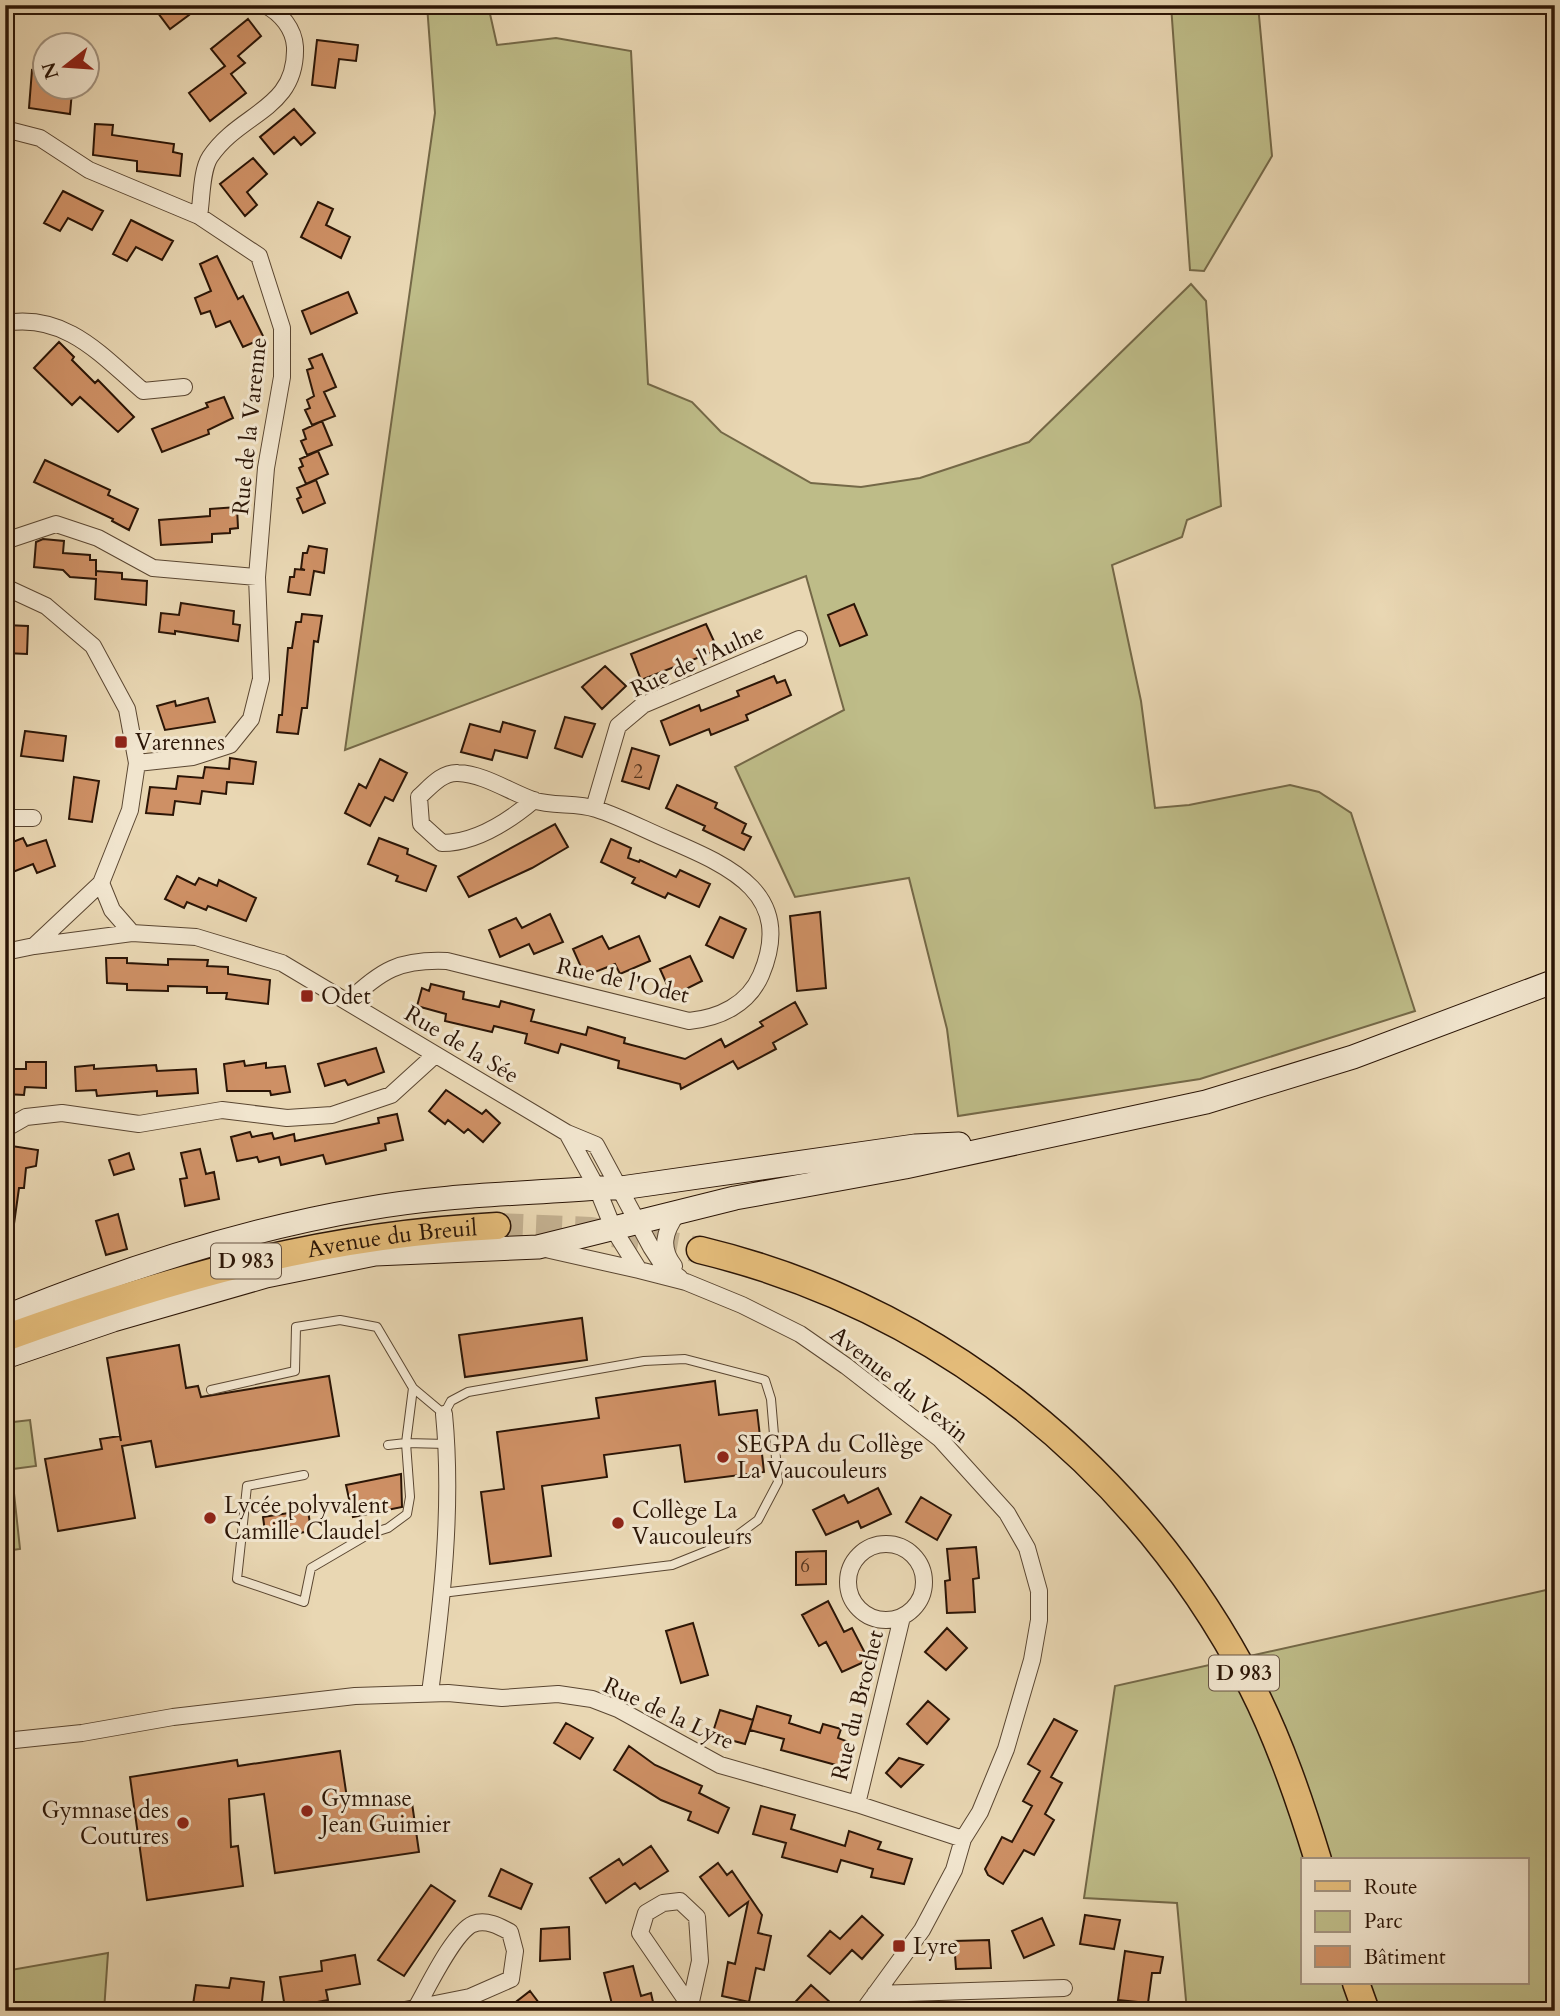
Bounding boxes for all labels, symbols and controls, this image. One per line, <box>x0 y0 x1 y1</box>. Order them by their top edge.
north arrow <box>32 32 102 102</box>
text: N <box>36 59 66 82</box>
street label: Rue de la Varenne <box>225 336 274 516</box>
street label: Rue de l'Aulne <box>626 616 769 705</box>
place label: Varennes <box>135 727 225 758</box>
marker: Varennes <box>113 734 129 750</box>
house number: 2 <box>633 759 643 785</box>
street label: Rue de l'Odet <box>554 950 692 1011</box>
place label: Odet <box>321 981 371 1012</box>
marker: Odet <box>299 988 315 1004</box>
street label: Rue de la Sée <box>399 998 525 1091</box>
street label: Avenue du Breuil <box>305 1212 478 1265</box>
road number: D 983 <box>211 1244 281 1278</box>
street label: Avenue du Vexin <box>824 1319 976 1450</box>
place label: SEGPA du Collège La Vaucouleurs <box>737 1429 924 1486</box>
marker: SEGPA du Collège La Vaucouleurs <box>715 1449 731 1465</box>
place label: Lycée polyvalent Camille Claudel <box>224 1490 389 1547</box>
place label: Collège La Vaucouleurs <box>632 1495 752 1552</box>
marker: Lycée polyvalent Camille Claudel <box>202 1510 218 1526</box>
marker: Collège La Vaucouleurs <box>610 1515 626 1531</box>
house number: 6 <box>800 1553 810 1579</box>
street label: Rue du Brochet <box>824 1627 891 1783</box>
road number: D 983 <box>1209 1656 1279 1690</box>
street label: Rue de la Lyre <box>598 1670 739 1757</box>
place label: Gymnase Jean Guimier <box>318 1783 451 1840</box>
place label: Gymnase des Coutures <box>41 1795 169 1852</box>
marker: Gymnase Jean Guimier <box>299 1803 315 1819</box>
marker: Gymnase des Coutures <box>175 1815 191 1831</box>
legend <box>1301 1858 1528 1984</box>
text: Route <box>1364 1873 1418 1902</box>
text: Parc <box>1364 1907 1403 1936</box>
place label: Lyre <box>913 1931 958 1962</box>
marker: Lyre <box>891 1938 907 1954</box>
text: Bâtiment <box>1364 1943 1446 1972</box>

